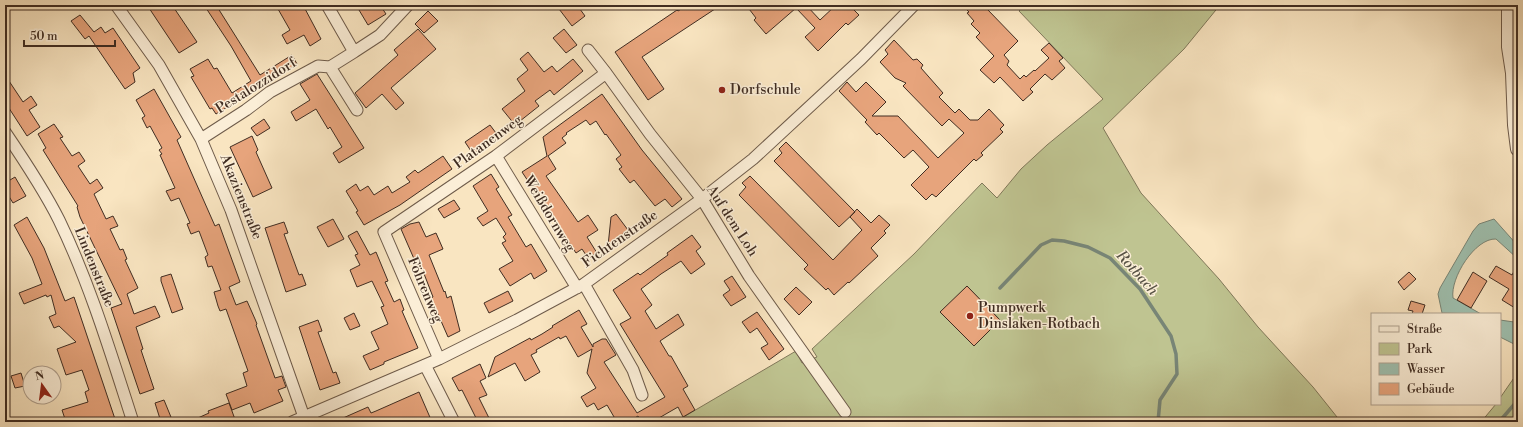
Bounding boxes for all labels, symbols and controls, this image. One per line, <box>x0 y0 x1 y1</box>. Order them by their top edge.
scale bar <box>24 22 115 48</box>
text: 50 m <box>30 29 58 44</box>
street label: Pestalozzidorf <box>212 54 300 118</box>
place label: Dorfschule <box>730 81 801 99</box>
marker: Dorfschule <box>717 85 727 95</box>
street label: Platanenweg <box>450 111 527 173</box>
street label: Akazienstraße <box>215 151 266 242</box>
street label: Weißdornweg <box>519 172 579 256</box>
street label: Auf dem Loh <box>702 181 762 260</box>
street label: Fichtenstraße <box>579 206 661 272</box>
street label: Lindenstraße <box>70 224 118 310</box>
water label: Rotbach <box>1111 246 1163 300</box>
street label: Föhrenweg <box>403 254 447 326</box>
place label: Pumpwerk Dinslaken-Rotbach <box>978 299 1101 333</box>
marker: Pumpwerk Dinslaken-Rotbach <box>965 311 975 321</box>
legend <box>1371 313 1501 405</box>
text: Straße <box>1407 322 1442 337</box>
text: Park <box>1407 342 1433 357</box>
text: Wasser <box>1406 362 1445 377</box>
north arrow <box>22 365 62 405</box>
text: N <box>34 368 46 384</box>
text: Gebäude <box>1407 382 1455 397</box>

